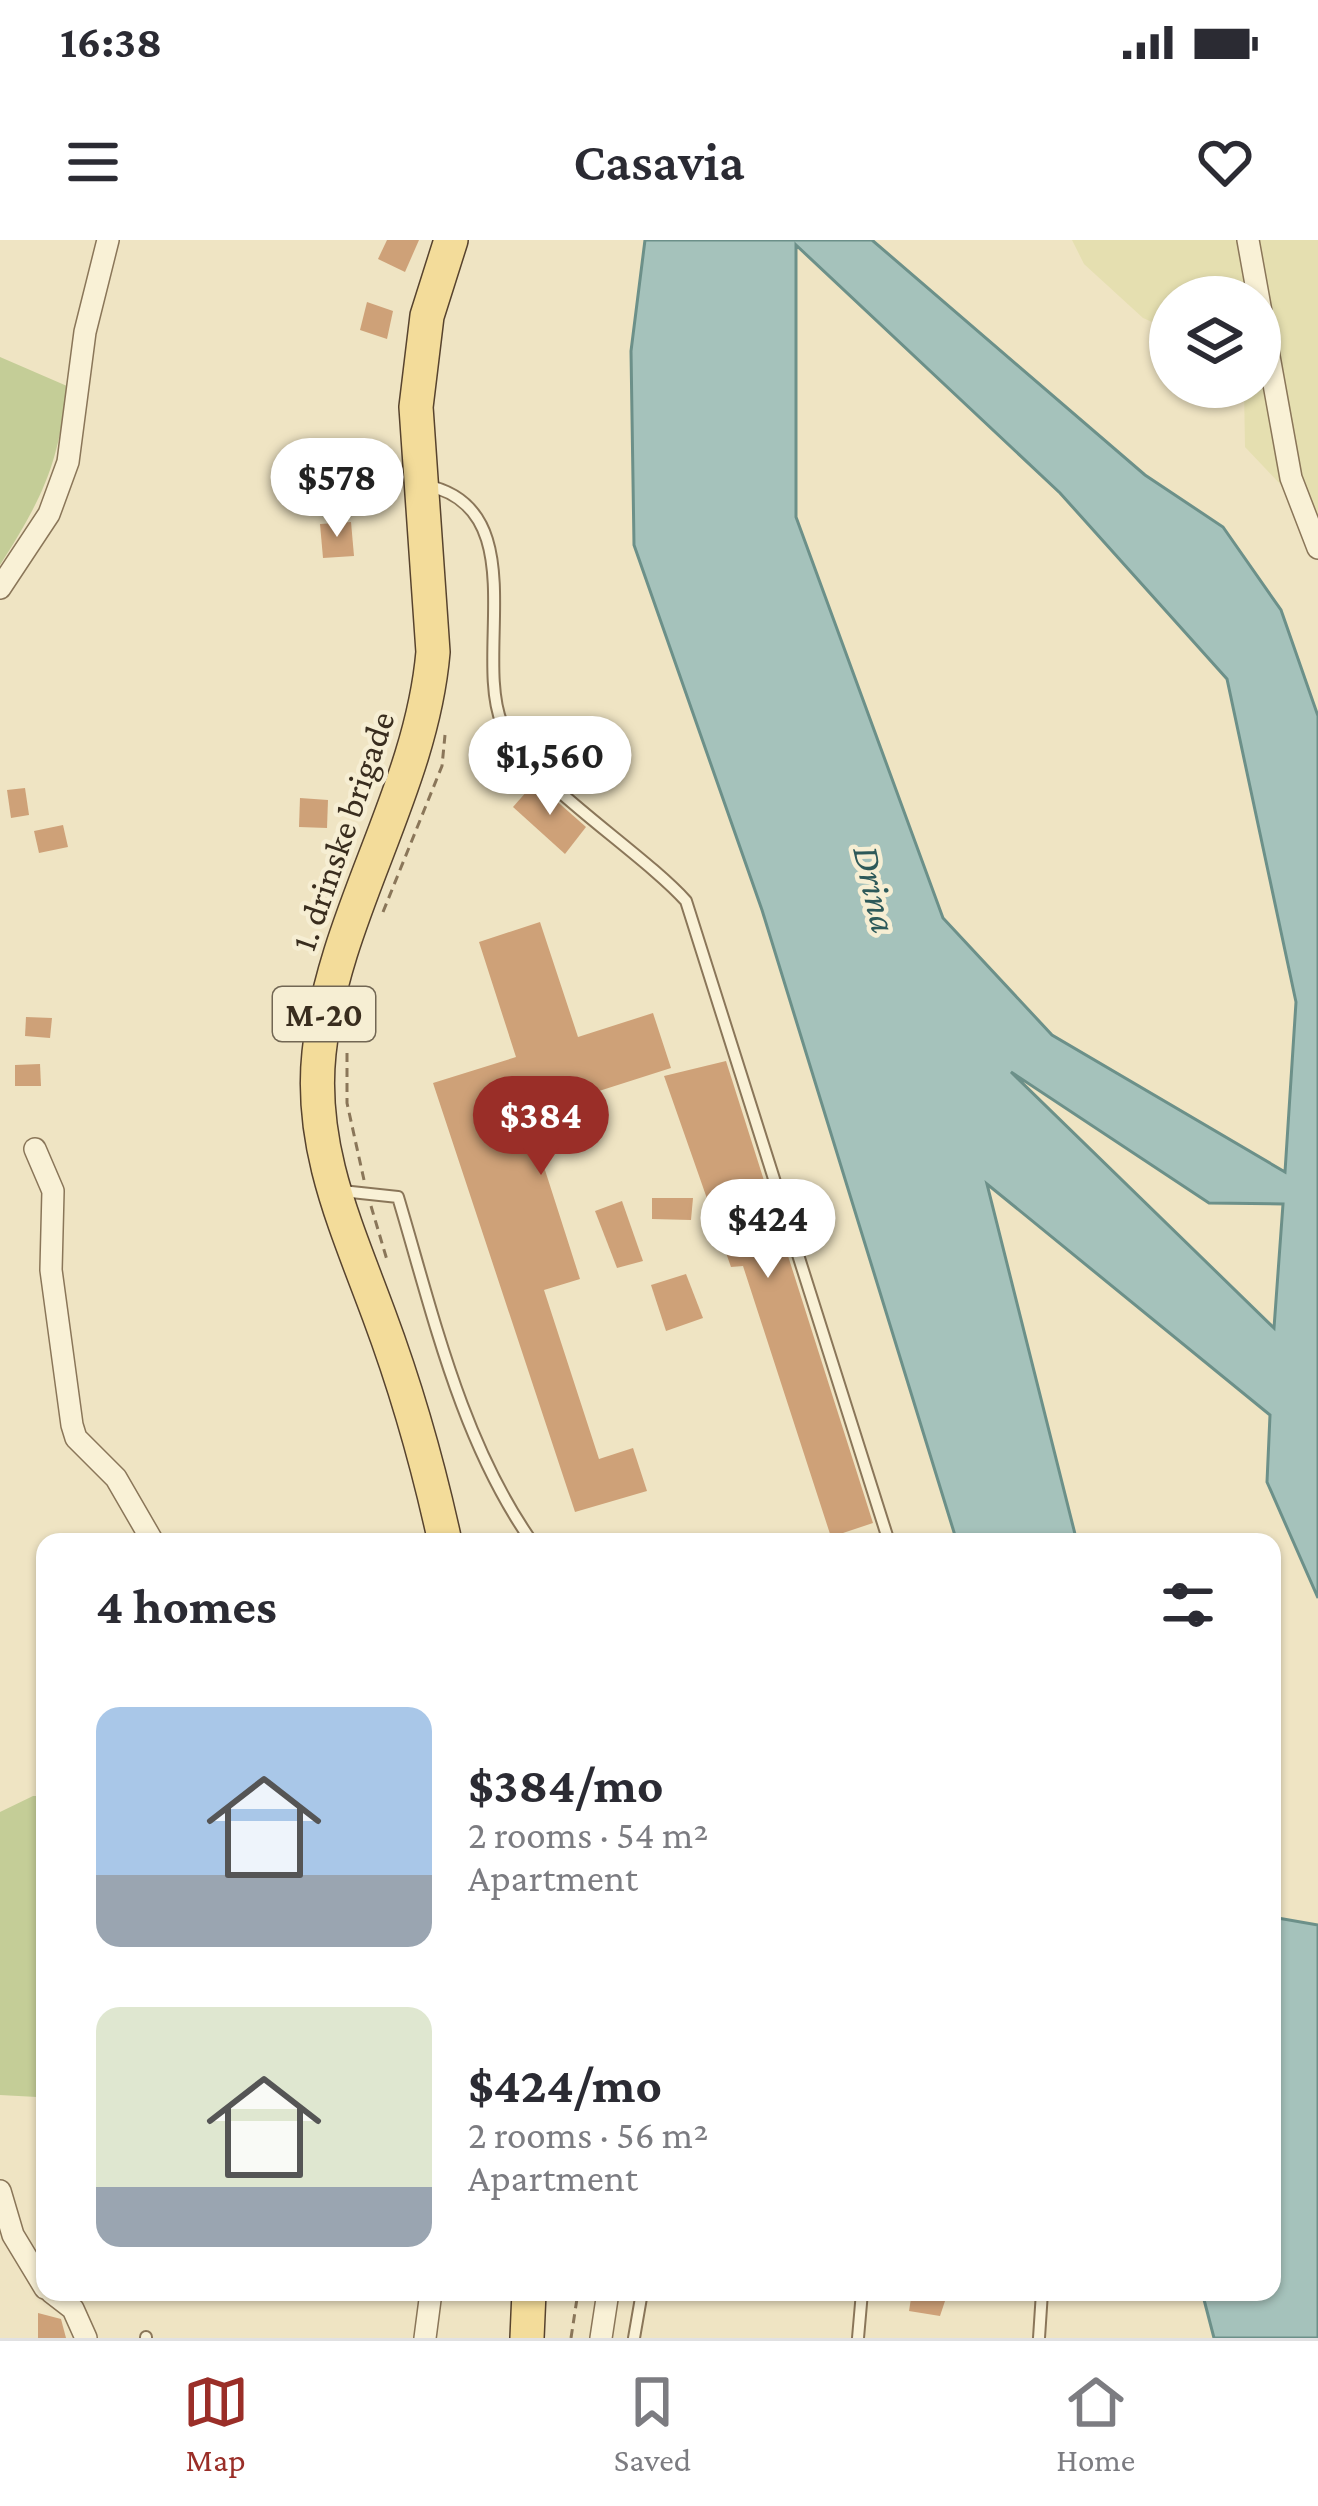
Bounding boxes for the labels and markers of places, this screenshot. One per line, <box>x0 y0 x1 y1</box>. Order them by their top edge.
pin: $578 <box>266 438 408 540</box>
pin: $1,560 <box>452 716 648 818</box>
pin: $384 <box>470 1076 612 1178</box>
pin: $424 <box>697 1179 839 1281</box>

